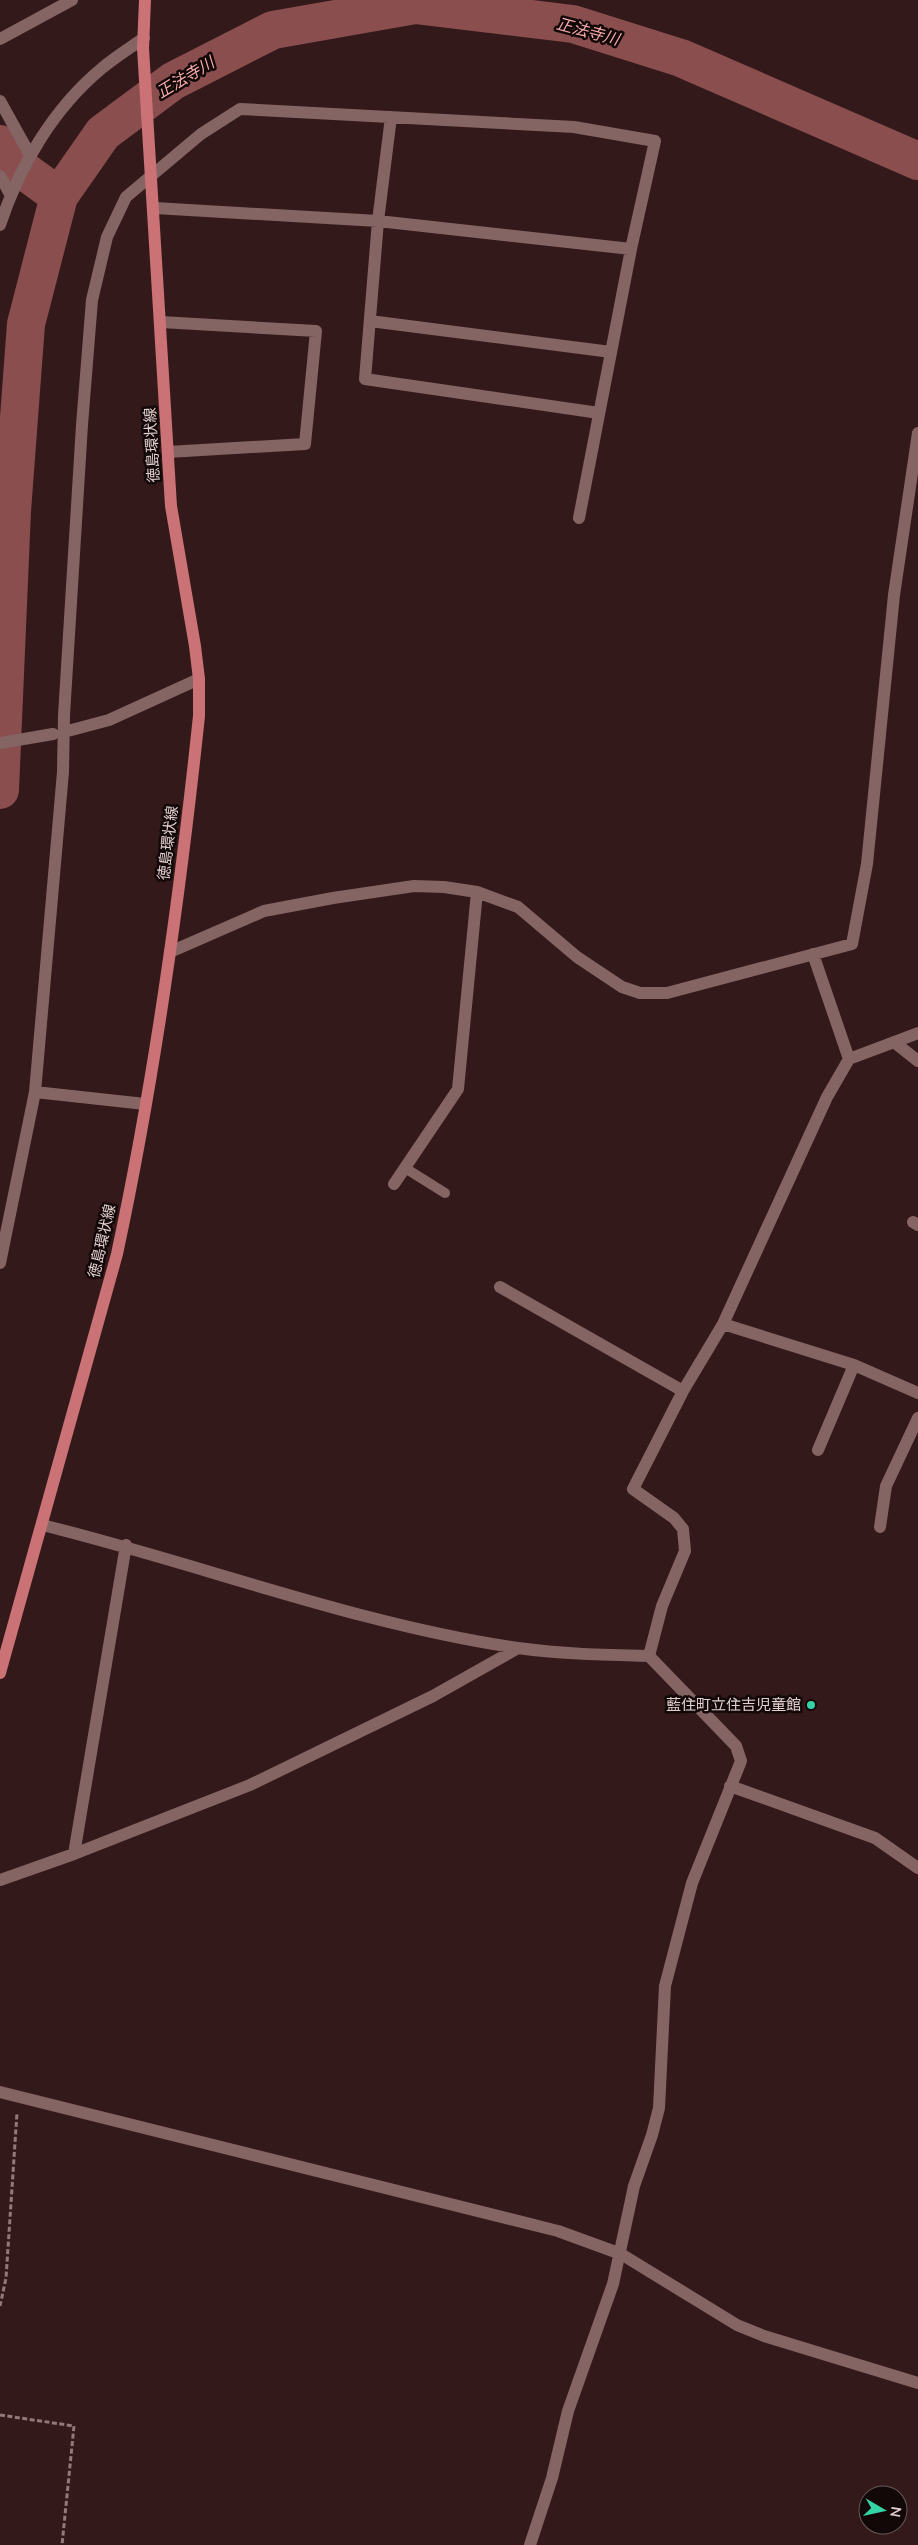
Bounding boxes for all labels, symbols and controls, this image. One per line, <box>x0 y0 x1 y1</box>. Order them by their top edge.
water label: 正法寺川 <box>554 13 623 51</box>
water label: 正法寺川 <box>152 51 220 104</box>
street label: 徳島環状線 <box>140 407 164 483</box>
street label: 徳島環状線 <box>154 805 182 881</box>
street label: 徳島環状線 <box>84 1202 120 1280</box>
place label: 藍住町立住吉児童館 <box>666 1695 801 1715</box>
marker: 藍住町立住吉児童館 <box>805 1699 817 1711</box>
north arrow <box>858 2485 908 2535</box>
text: N <box>885 2505 906 2519</box>

